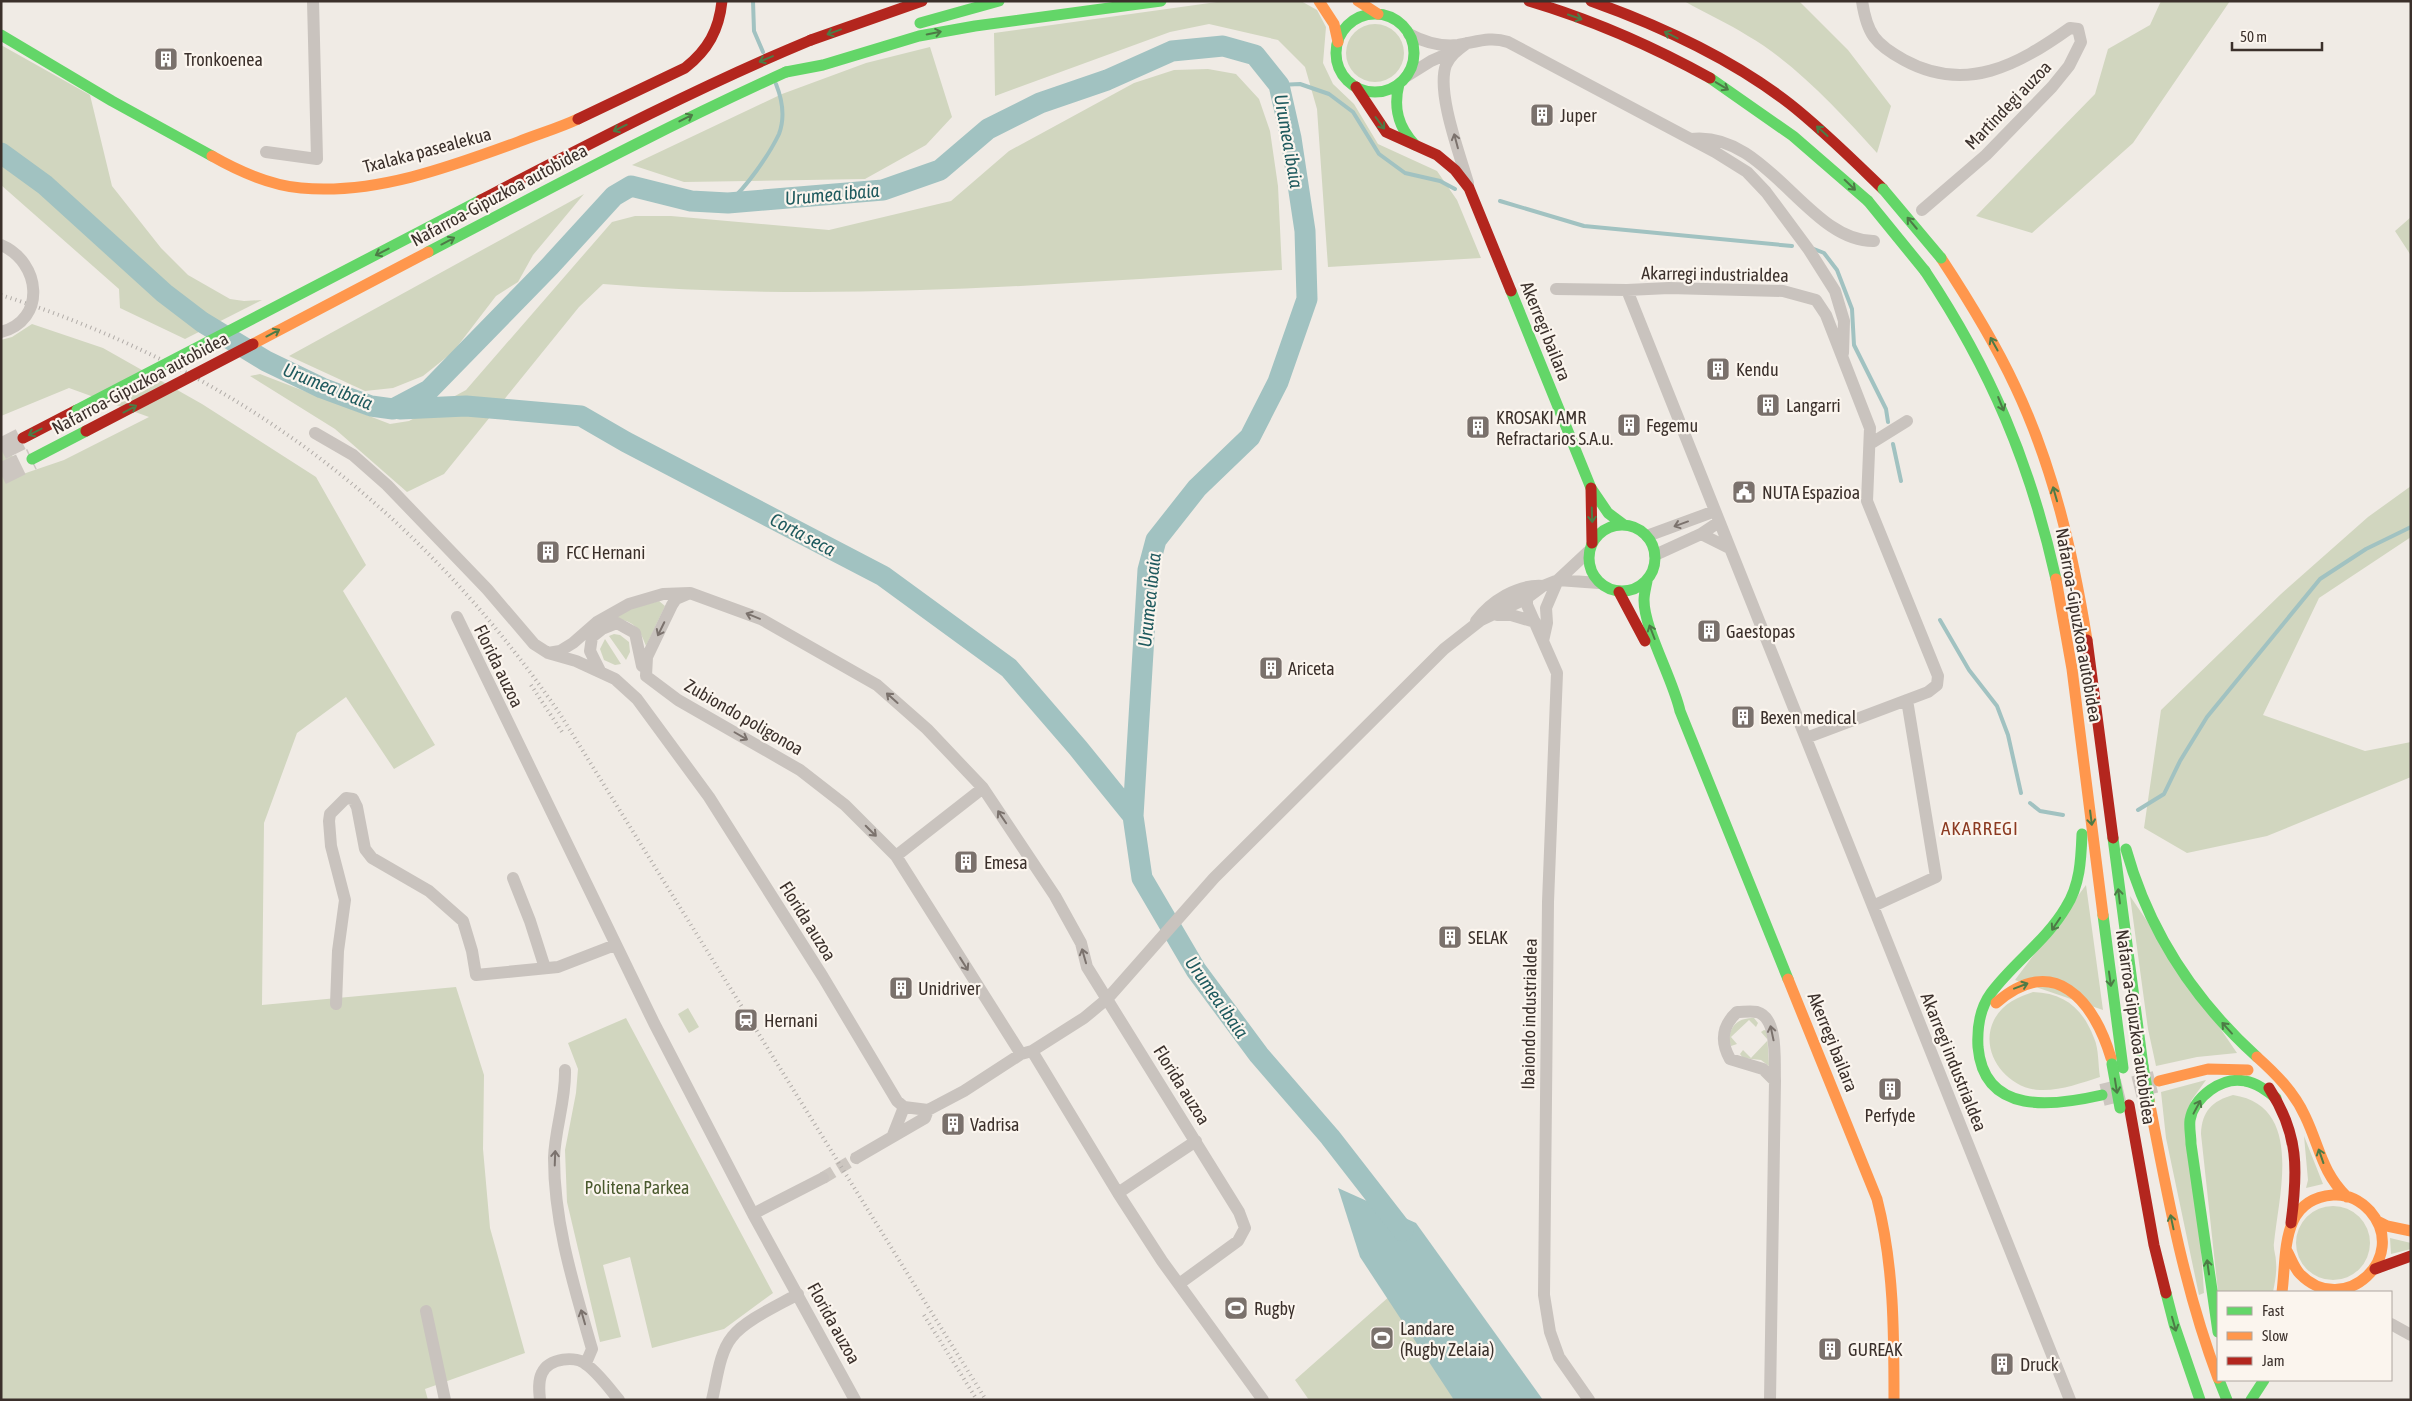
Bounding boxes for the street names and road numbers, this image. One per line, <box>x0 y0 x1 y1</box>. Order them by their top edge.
street label: Martindegi auzoa <box>1961 56 2055 154</box>
street label: Txalaka pasealekua <box>361 123 493 177</box>
street label: Nafarroa-Gipuzkoa autobidea <box>407 140 591 250</box>
street label: Akarregi industrialdea <box>1641 262 1789 286</box>
street label: Akerregi bailara <box>1517 278 1575 384</box>
street label: Nafarroa-Gipuzkoa autobidea <box>48 328 232 438</box>
street label: Nafarroa-Gipuzkoa autobidea <box>2052 526 2106 724</box>
street label: Florida auzoa <box>470 621 528 711</box>
street label: Zubiondo poligonoa <box>681 675 807 759</box>
street label: Florida auzoa <box>775 878 841 964</box>
street label: Nafarroa-Gipuzkoa autobidea <box>2112 928 2160 1126</box>
street label: Ibaiondo industrialdea <box>1517 938 1541 1090</box>
street label: Akerregi bailara <box>1804 989 1862 1095</box>
street label: Akarregi industrialdea <box>1917 990 1991 1134</box>
street label: Florida auzoa <box>1149 1042 1215 1128</box>
street label: Florida auzoa <box>803 1279 865 1367</box>

